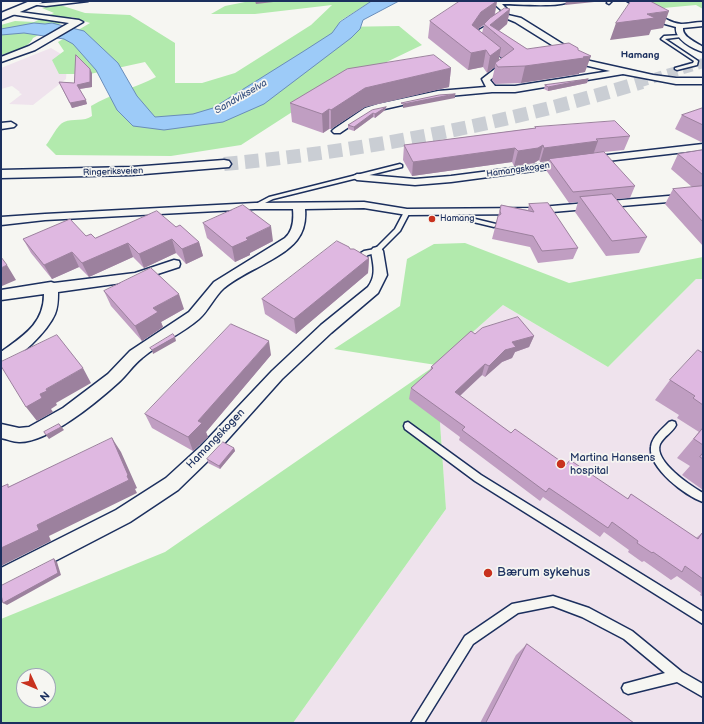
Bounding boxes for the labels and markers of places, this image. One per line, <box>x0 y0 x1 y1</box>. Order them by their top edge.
marker: Hamang <box>427 214 437 224</box>
place label: Hamang <box>440 214 474 224</box>
place label: Martina Hansens hospital <box>570 451 655 477</box>
marker: Martina Hansens hospital <box>555 458 567 470</box>
place label: Bærum sykehus <box>497 565 590 581</box>
marker: Bærum sykehus <box>482 567 494 579</box>

